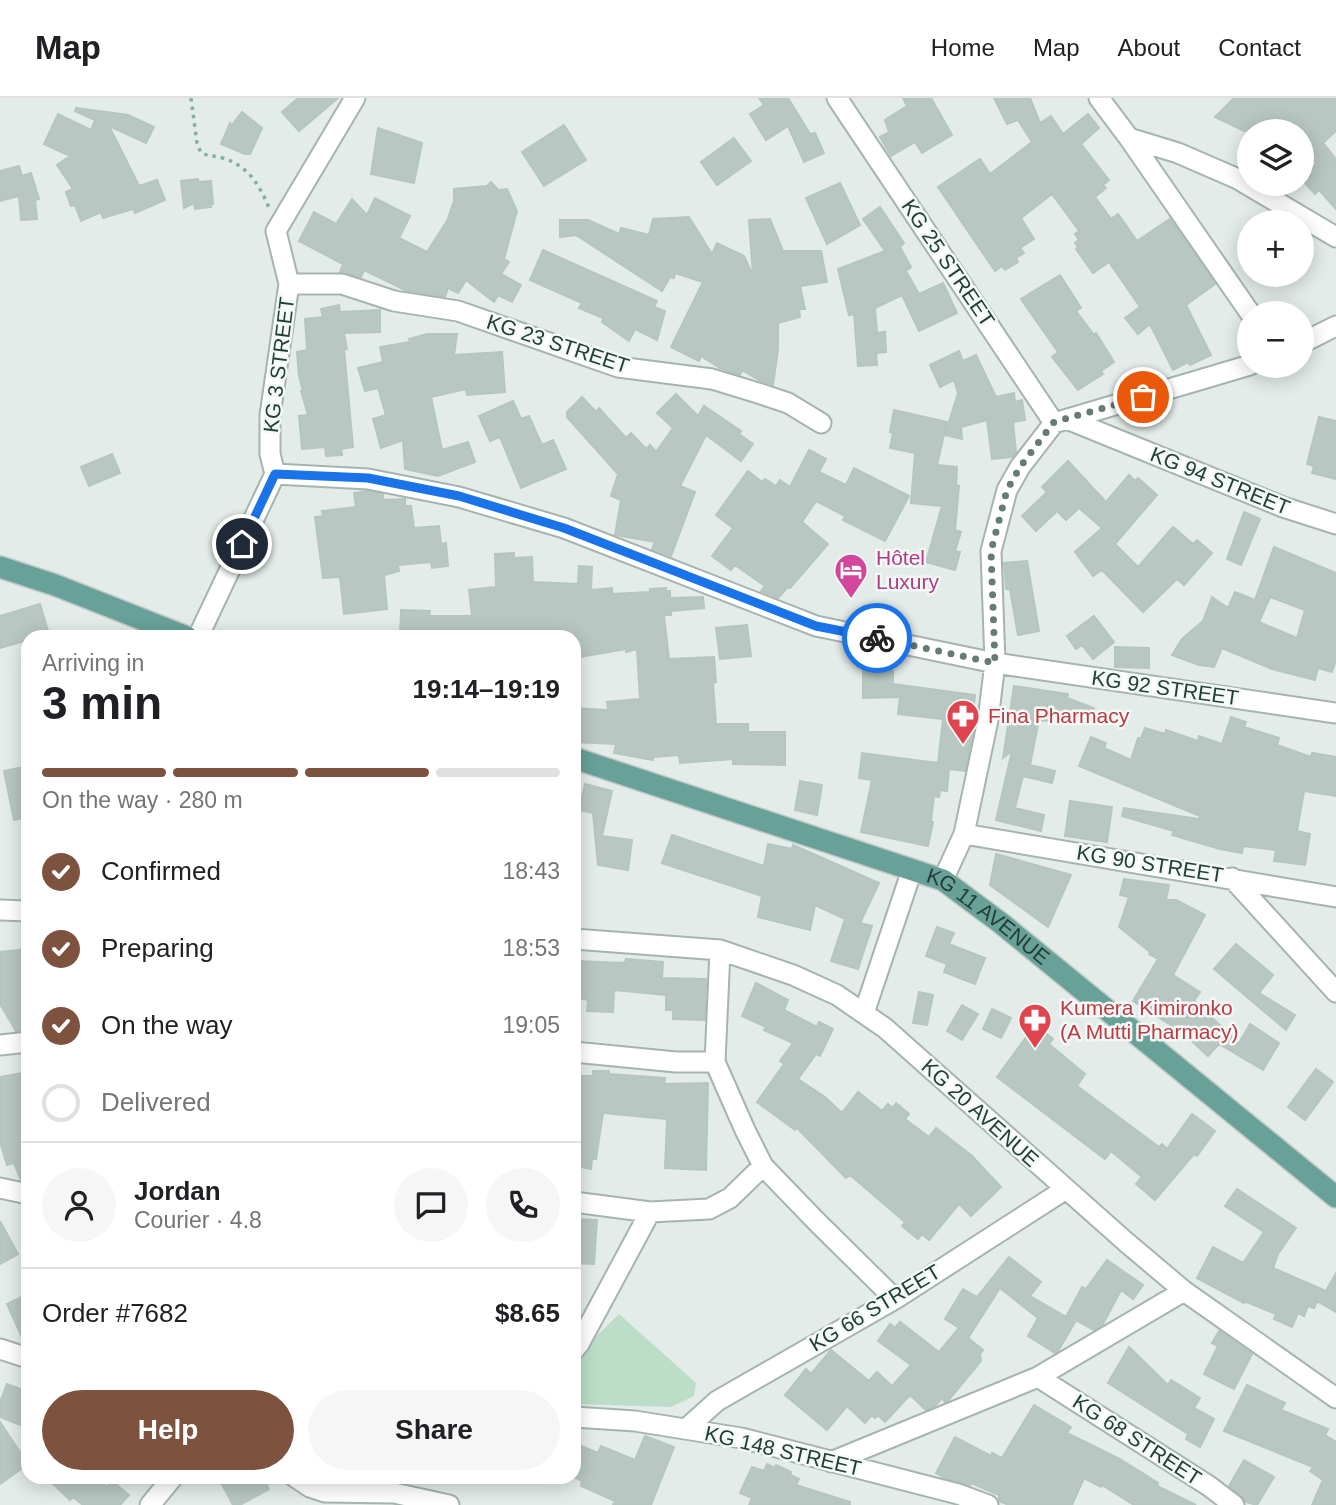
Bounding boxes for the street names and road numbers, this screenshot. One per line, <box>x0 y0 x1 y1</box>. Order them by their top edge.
street label: KG 25 STREET <box>897 195 999 331</box>
street label: KG 3 STREET <box>259 296 298 434</box>
street label: KG 23 STREET <box>484 310 632 377</box>
street label: KG 94 STREET <box>1147 442 1293 519</box>
street label: KG 92 STREET <box>1090 666 1240 709</box>
street label: KG 90 STREET <box>1075 841 1225 886</box>
street label: KG 11 AVENUE <box>924 863 1054 969</box>
street label: KG 20 AVENUE <box>917 1054 1043 1171</box>
street label: KG 66 STREET <box>805 1259 944 1356</box>
street label: KG 68 STREET <box>1069 1390 1206 1490</box>
street label: KG 148 STREET <box>703 1421 864 1480</box>

